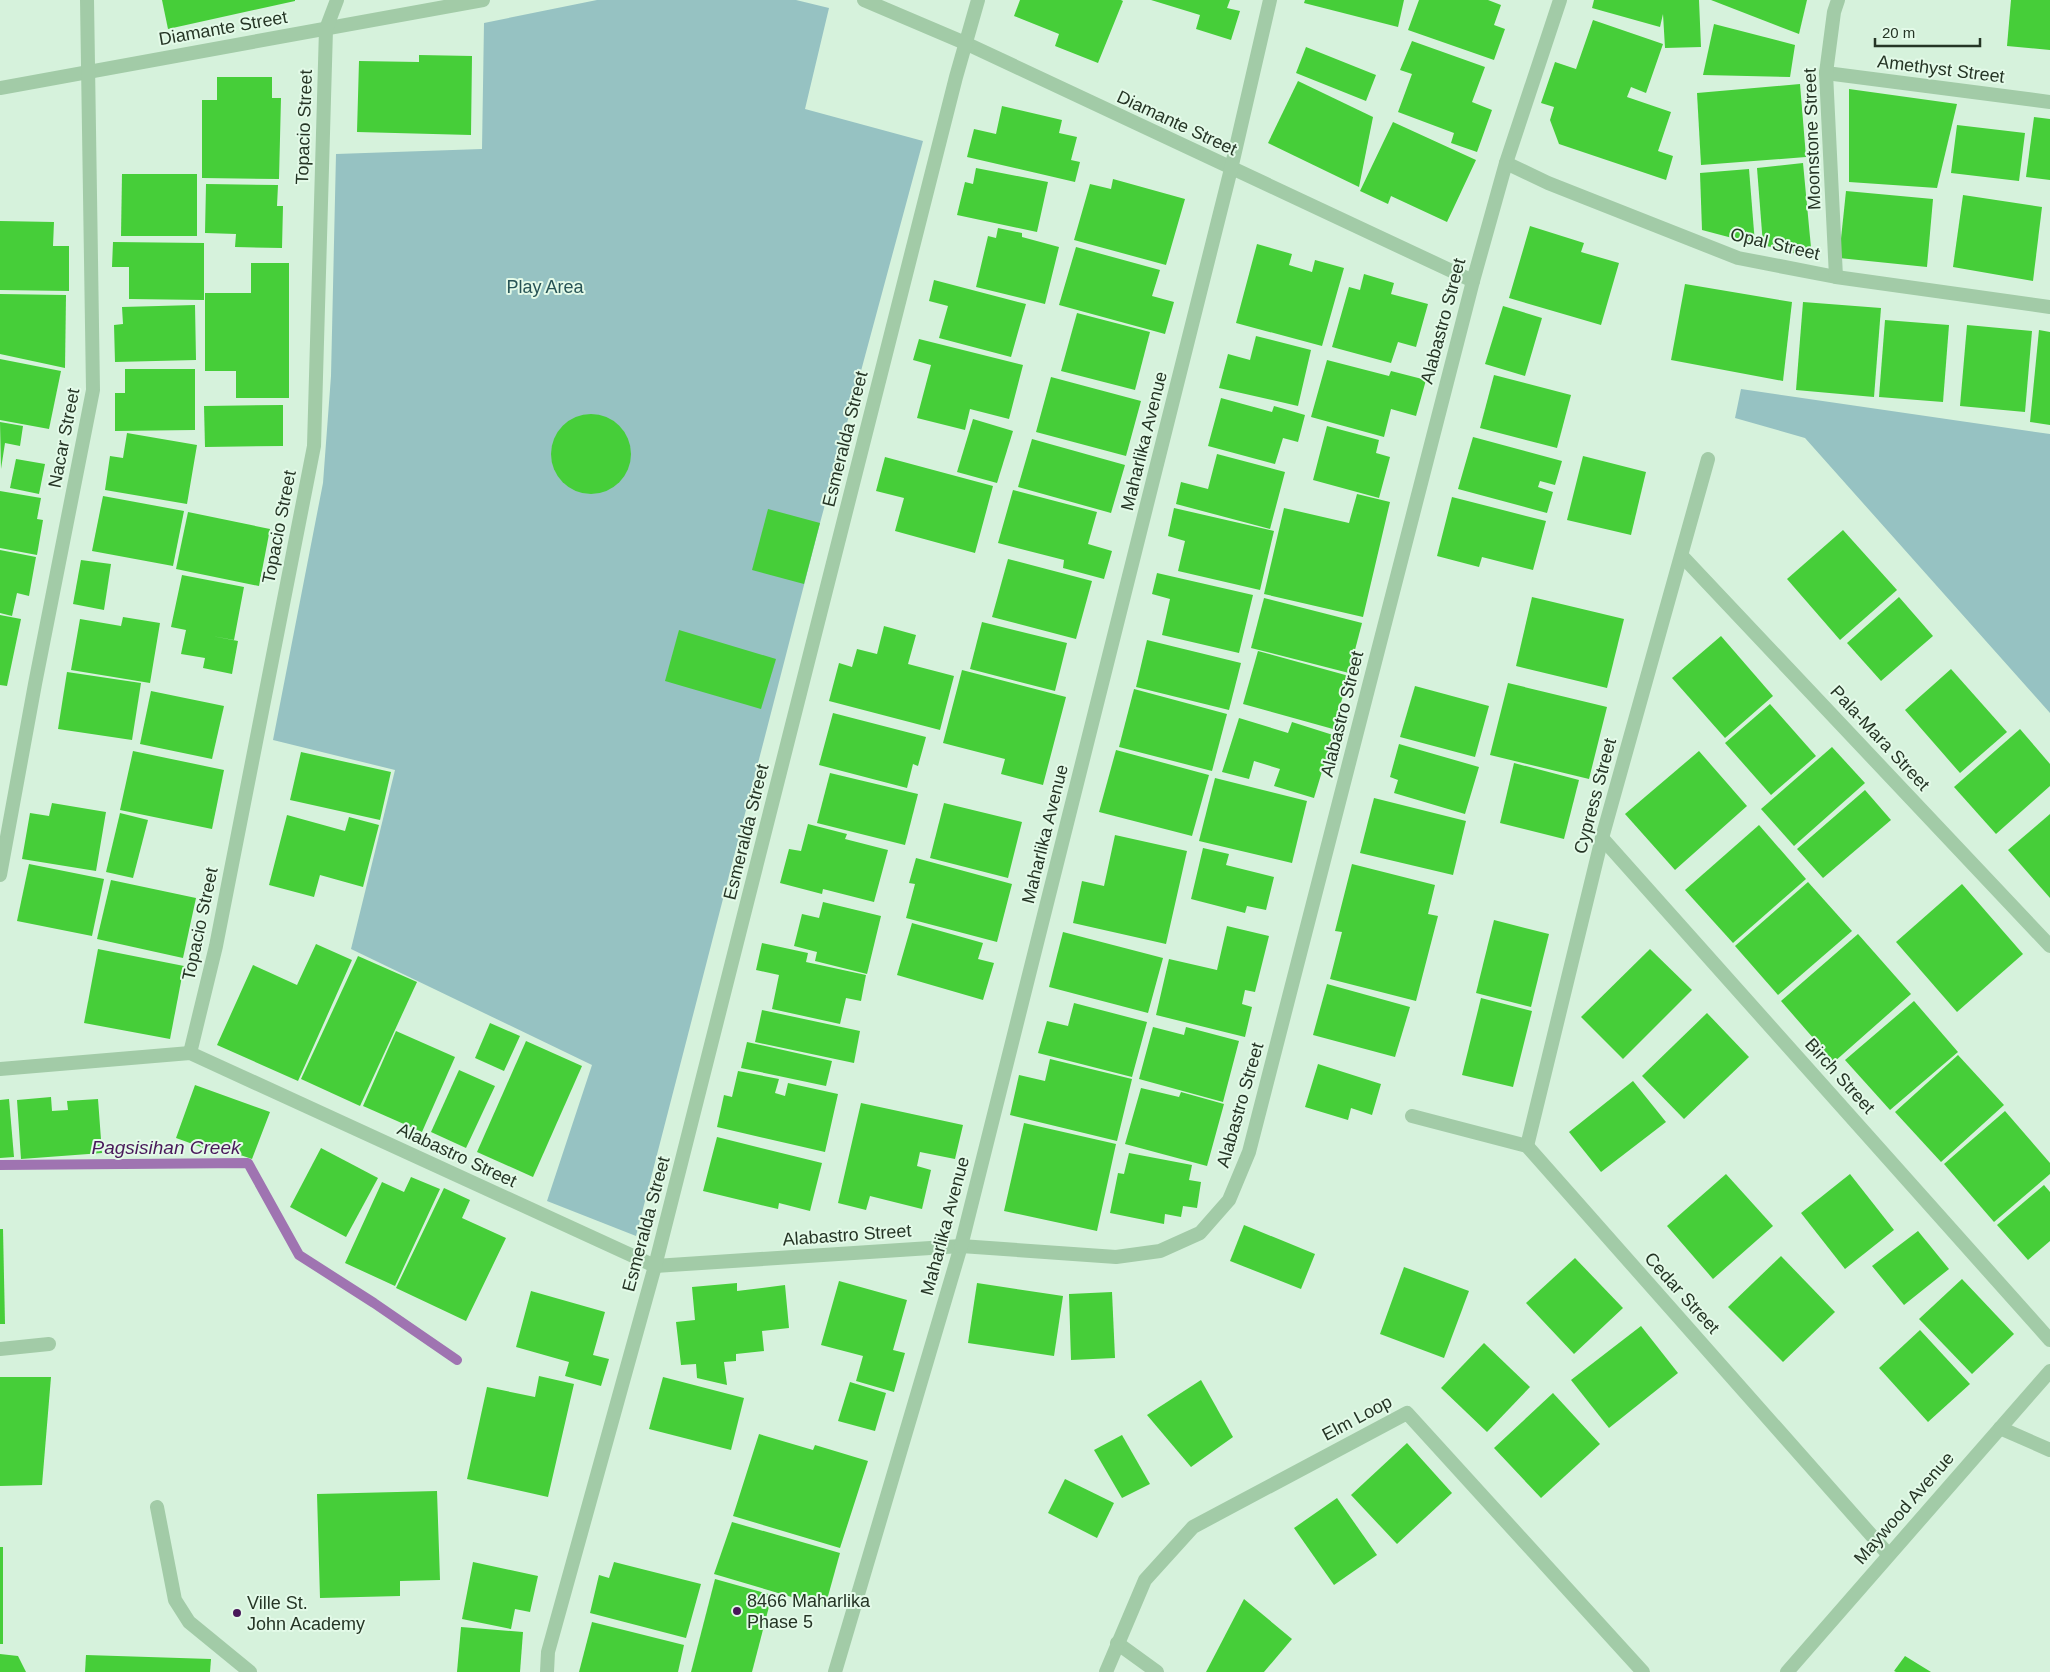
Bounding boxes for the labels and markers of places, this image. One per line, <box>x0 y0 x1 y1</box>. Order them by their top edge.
place label: 8466 Maharlika Phase 5 <box>747 1591 871 1632</box>
place label: Ville St. John Academy <box>247 1593 365 1634</box>
marker: 8466 Maharlika Phase 5 <box>731 1605 743 1617</box>
marker: Ville St. John Academy <box>231 1607 243 1619</box>

